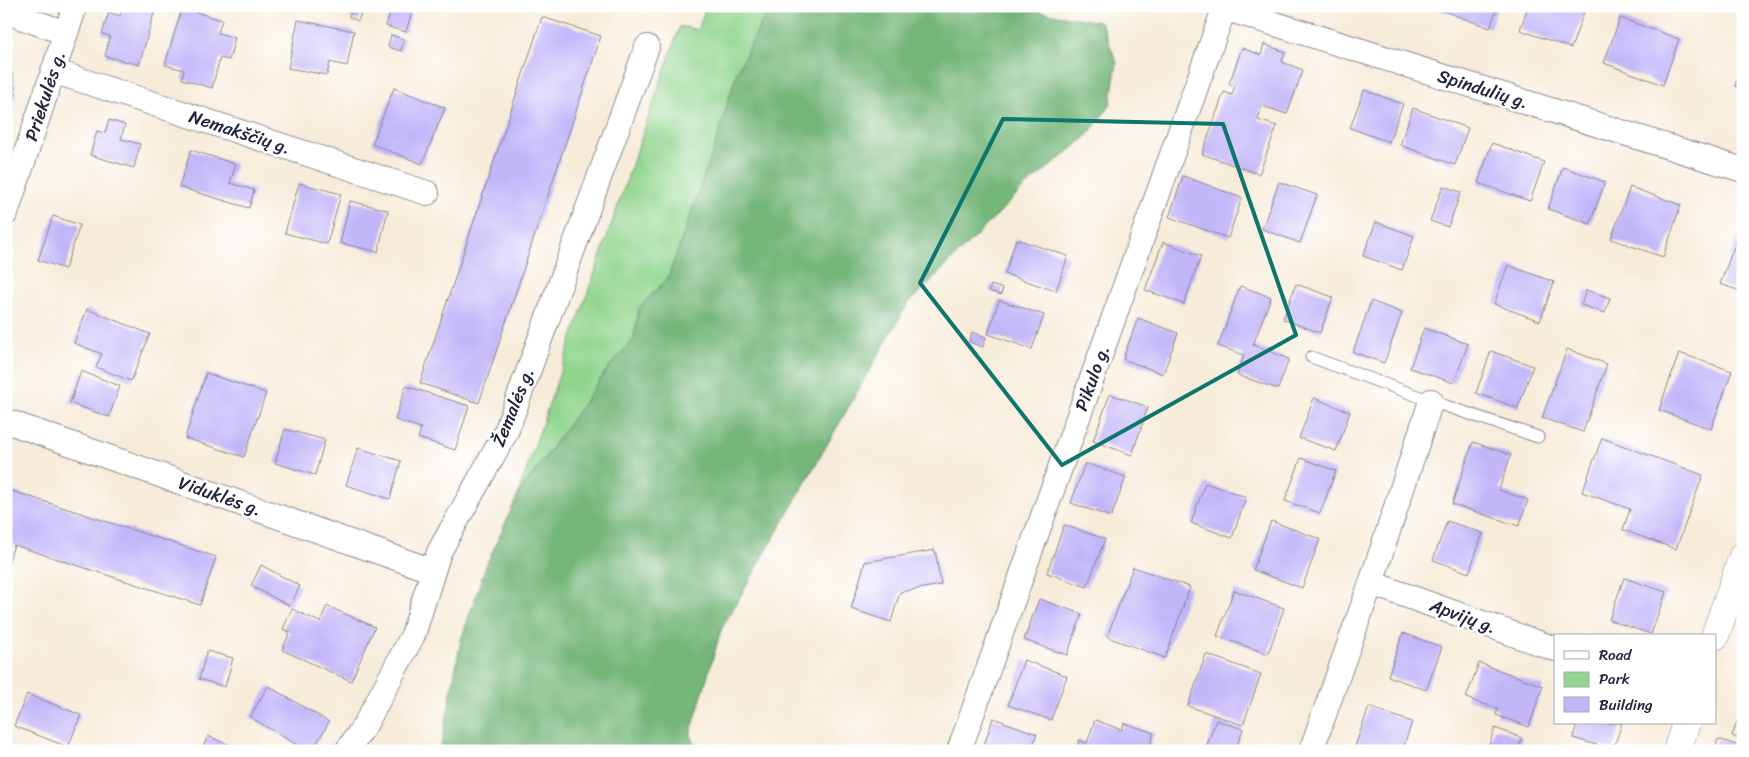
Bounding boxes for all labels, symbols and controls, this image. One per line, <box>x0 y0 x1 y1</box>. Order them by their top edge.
street label: Priekulės g. <box>15 47 75 145</box>
street label: Spindulių g. <box>1434 60 1532 118</box>
street label: Nemakščių g. <box>185 101 295 163</box>
street label: Pikulo g. <box>1065 340 1119 416</box>
street label: Žemalės g. <box>483 363 543 451</box>
street label: Viduklės g. <box>174 467 266 525</box>
street label: Apvijų g. <box>1424 589 1501 643</box>
legend <box>1554 634 1716 724</box>
text: Road <box>1599 642 1632 668</box>
text: Park <box>1599 666 1630 692</box>
text: Building <box>1599 692 1653 718</box>

